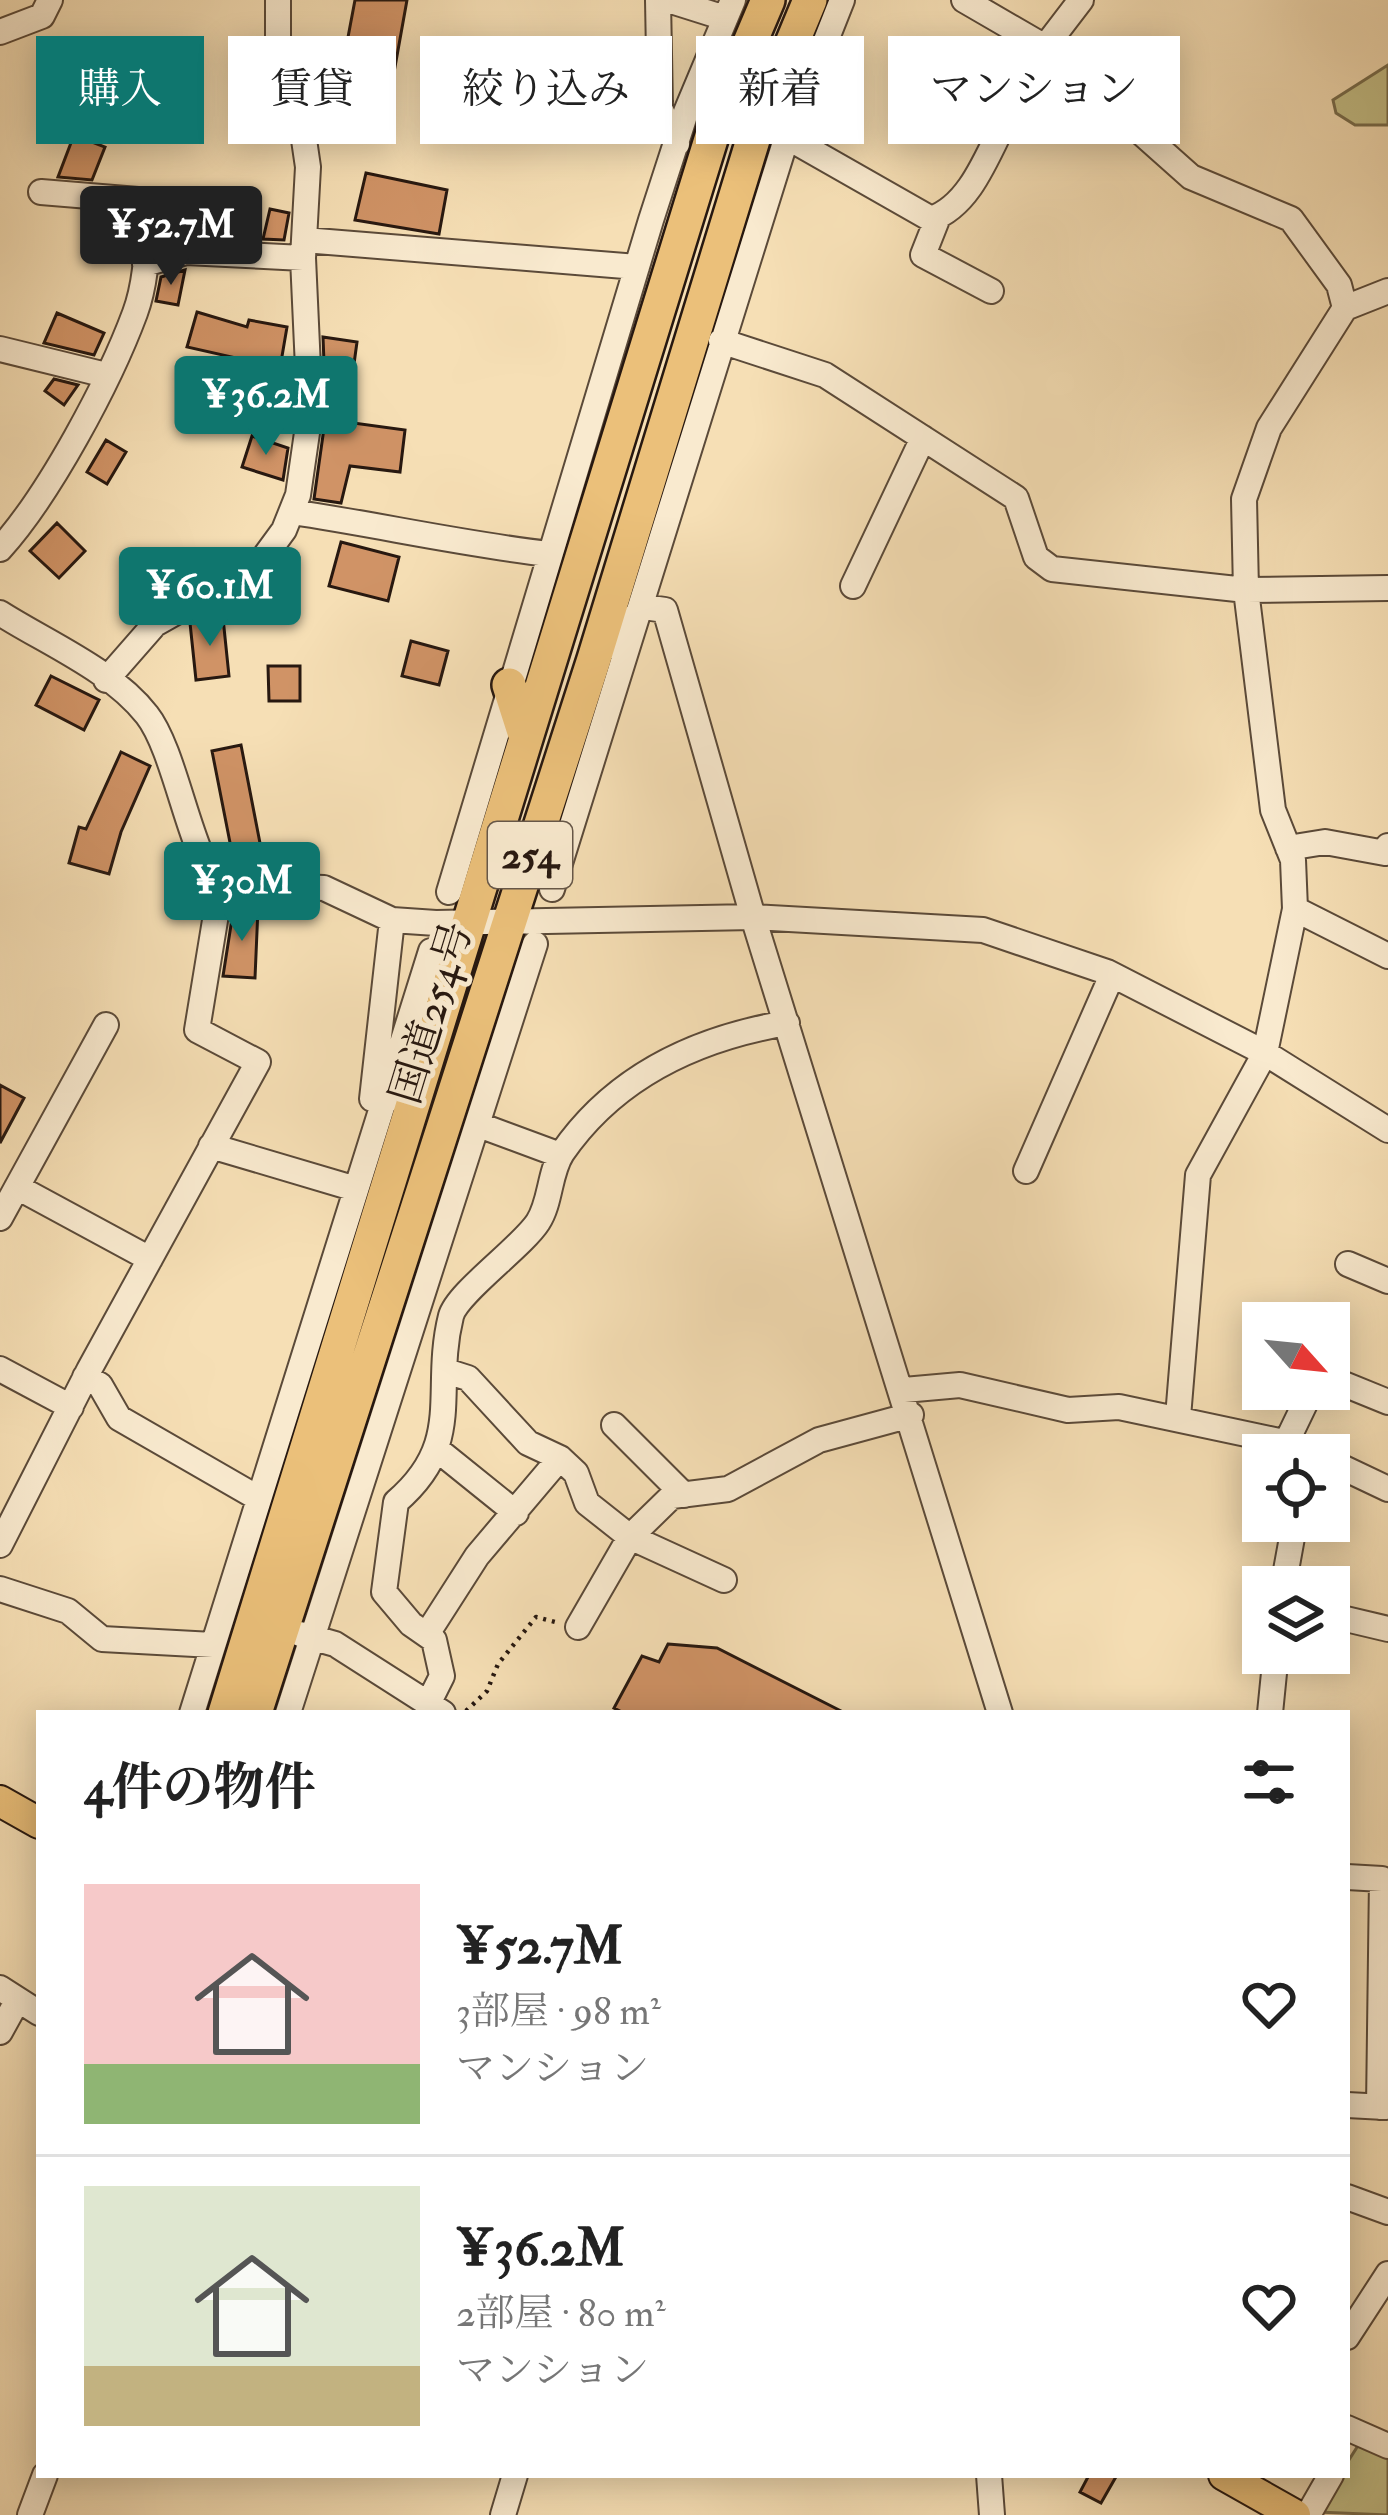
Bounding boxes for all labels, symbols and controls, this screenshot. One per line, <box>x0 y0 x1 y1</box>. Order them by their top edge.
chip: 購入 <box>36 36 204 144</box>
chip: 賃貸 <box>228 36 396 144</box>
chip: 絞り込み <box>420 36 672 144</box>
chip: 新着 <box>696 36 864 144</box>
chip: マンション <box>888 36 1180 144</box>
pin: ¥52.7M <box>73 186 269 288</box>
text: ¥52.7M <box>107 200 235 249</box>
pin: ¥36.2M <box>168 356 364 458</box>
text: ¥36.2M <box>201 370 331 419</box>
pin: ¥60.1M <box>112 547 308 649</box>
text: ¥60.1M <box>146 561 274 610</box>
road number: 254 <box>488 822 572 888</box>
pin: ¥30M <box>171 842 313 944</box>
text: ¥30M <box>191 856 293 905</box>
street label: 国道254号 <box>380 916 484 1110</box>
north arrow <box>1242 1302 1350 1410</box>
map controls <box>1242 1302 1350 1674</box>
button: locate <box>1242 1434 1350 1542</box>
button: layers <box>1242 1566 1350 1674</box>
icon: filters <box>1236 1749 1302 1815</box>
text: 4件の物件 <box>84 1756 316 1820</box>
text: ¥52.7M <box>456 1915 623 1979</box>
icon: home <box>180 1932 324 2076</box>
icon: heart <box>1236 1971 1302 2037</box>
text: 3部屋 · 98 m² <box>456 1987 661 2036</box>
text: マンション <box>456 2044 649 2093</box>
text: ¥36.2M <box>456 2217 625 2281</box>
icon: home <box>180 2234 324 2378</box>
icon: heart <box>1236 2273 1302 2339</box>
text: 2部屋 · 80 m² <box>456 2289 666 2338</box>
text: マンション <box>456 2346 649 2395</box>

